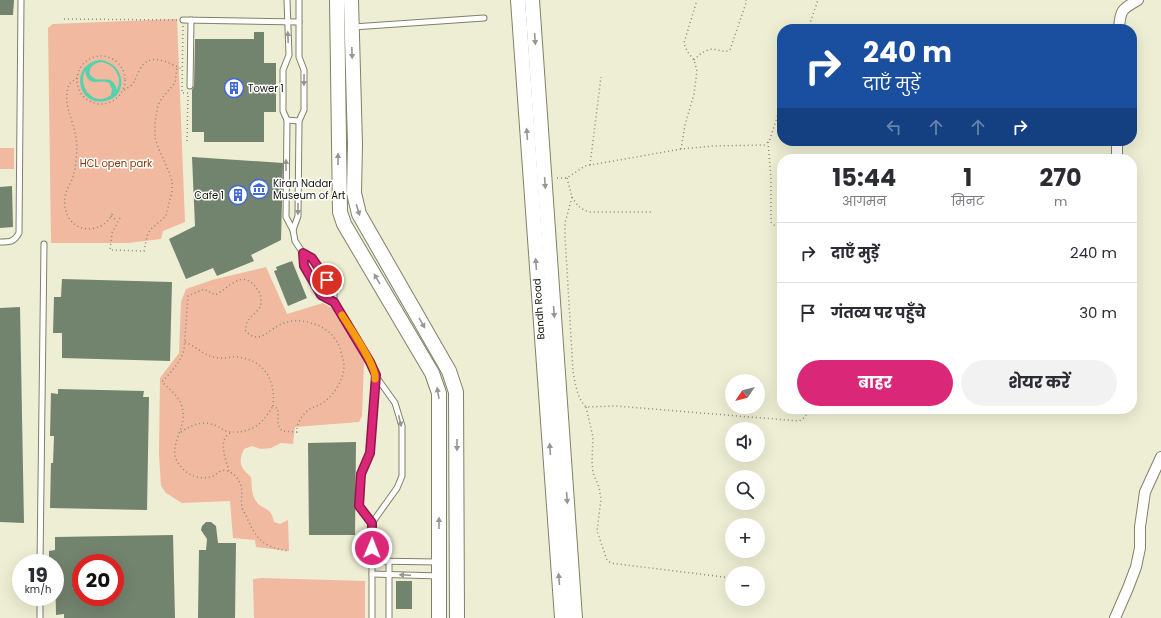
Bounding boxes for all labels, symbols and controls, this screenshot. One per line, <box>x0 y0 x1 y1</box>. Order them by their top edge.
one-way arrow <box>285 30 291 43</box>
one-way arrow <box>532 33 539 45</box>
text: 240 m <box>863 33 952 72</box>
icon: right <box>797 40 849 92</box>
one-way arrow <box>349 47 355 60</box>
text: दाएँ मुड़ें <box>863 71 920 96</box>
one-way arrow <box>301 74 307 87</box>
building icon: Tower 1 <box>223 77 245 99</box>
place label: Tower 1 <box>248 81 284 96</box>
icon: left <box>883 116 905 138</box>
icon: ahead <box>925 116 947 138</box>
icon: ahead <box>967 116 989 138</box>
icon: right <box>1009 116 1031 138</box>
one-way arrow <box>523 128 530 140</box>
one-way arrow <box>335 152 341 165</box>
park label: HCL open park <box>80 156 153 171</box>
one-way arrow <box>283 158 289 171</box>
text: 15:44 <box>832 161 896 194</box>
text: 1 <box>963 161 972 194</box>
text: 270 <box>1039 161 1082 194</box>
place label: Kiran Nadar Museum of Art <box>273 176 346 203</box>
one-way arrow <box>542 177 549 189</box>
museum icon: Kiran Nadar Museum of Art <box>248 178 270 200</box>
building icon: Cafe 1 <box>227 184 249 206</box>
place label: Cafe 1 <box>194 188 224 203</box>
text: आगमन <box>842 192 887 211</box>
text: मिनट <box>951 192 984 211</box>
text: m <box>1054 192 1067 211</box>
one-way arrow <box>295 203 301 216</box>
one-way arrow <box>355 205 361 217</box>
icon: right <box>797 242 819 264</box>
text: दाएँ मुड़ें <box>831 242 879 263</box>
text: 240 m <box>1070 242 1117 263</box>
one-way arrow <box>533 258 540 270</box>
pin <box>310 263 344 297</box>
icon: arrive <box>316 269 338 291</box>
one-way arrow <box>373 273 380 285</box>
street label: Bandh Road <box>529 278 549 340</box>
icon: arrive <box>797 302 819 324</box>
text: गंतव्य पर पहुँचे <box>831 302 926 323</box>
text: 30 m <box>1079 302 1117 323</box>
one-way arrow <box>550 306 557 318</box>
one-way arrow <box>418 318 425 329</box>
button: बाहर <box>797 360 953 406</box>
button: शेयर करें <box>961 360 1117 406</box>
north arrow <box>725 374 765 414</box>
map controls <box>725 374 765 606</box>
one-way arrow <box>435 387 441 399</box>
one-way arrow <box>398 415 404 427</box>
button: sound <box>725 422 765 462</box>
one-way arrow <box>454 439 460 452</box>
one-way arrow <box>546 443 553 455</box>
button: search <box>725 470 765 510</box>
one-way arrow <box>563 492 570 504</box>
one-way arrow <box>436 516 442 529</box>
button: + <box>725 518 765 558</box>
position arrow <box>351 527 393 569</box>
speed limit sign: 20 <box>72 554 124 606</box>
text: 19 <box>28 561 48 589</box>
button: − <box>725 566 765 606</box>
one-way arrow <box>399 571 411 578</box>
one-way arrow <box>556 573 563 585</box>
text: km/h <box>25 582 51 597</box>

